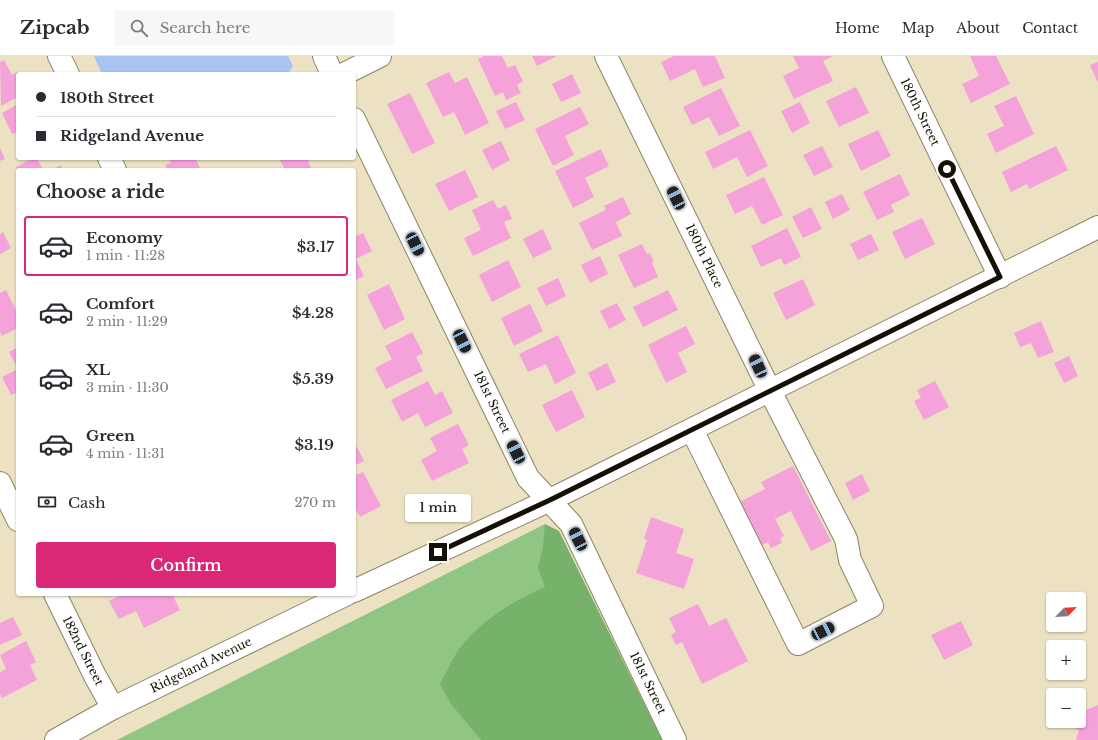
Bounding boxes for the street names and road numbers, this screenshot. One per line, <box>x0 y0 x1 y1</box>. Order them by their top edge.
street label: 180th Street <box>898 75 944 149</box>
street label: 180th Place <box>682 221 726 290</box>
street label: 181st Street <box>471 368 514 436</box>
street label: 182nd Street <box>60 614 108 688</box>
street label: Ridgeland Avenue <box>148 633 254 696</box>
street label: 181st Street <box>627 649 670 717</box>

